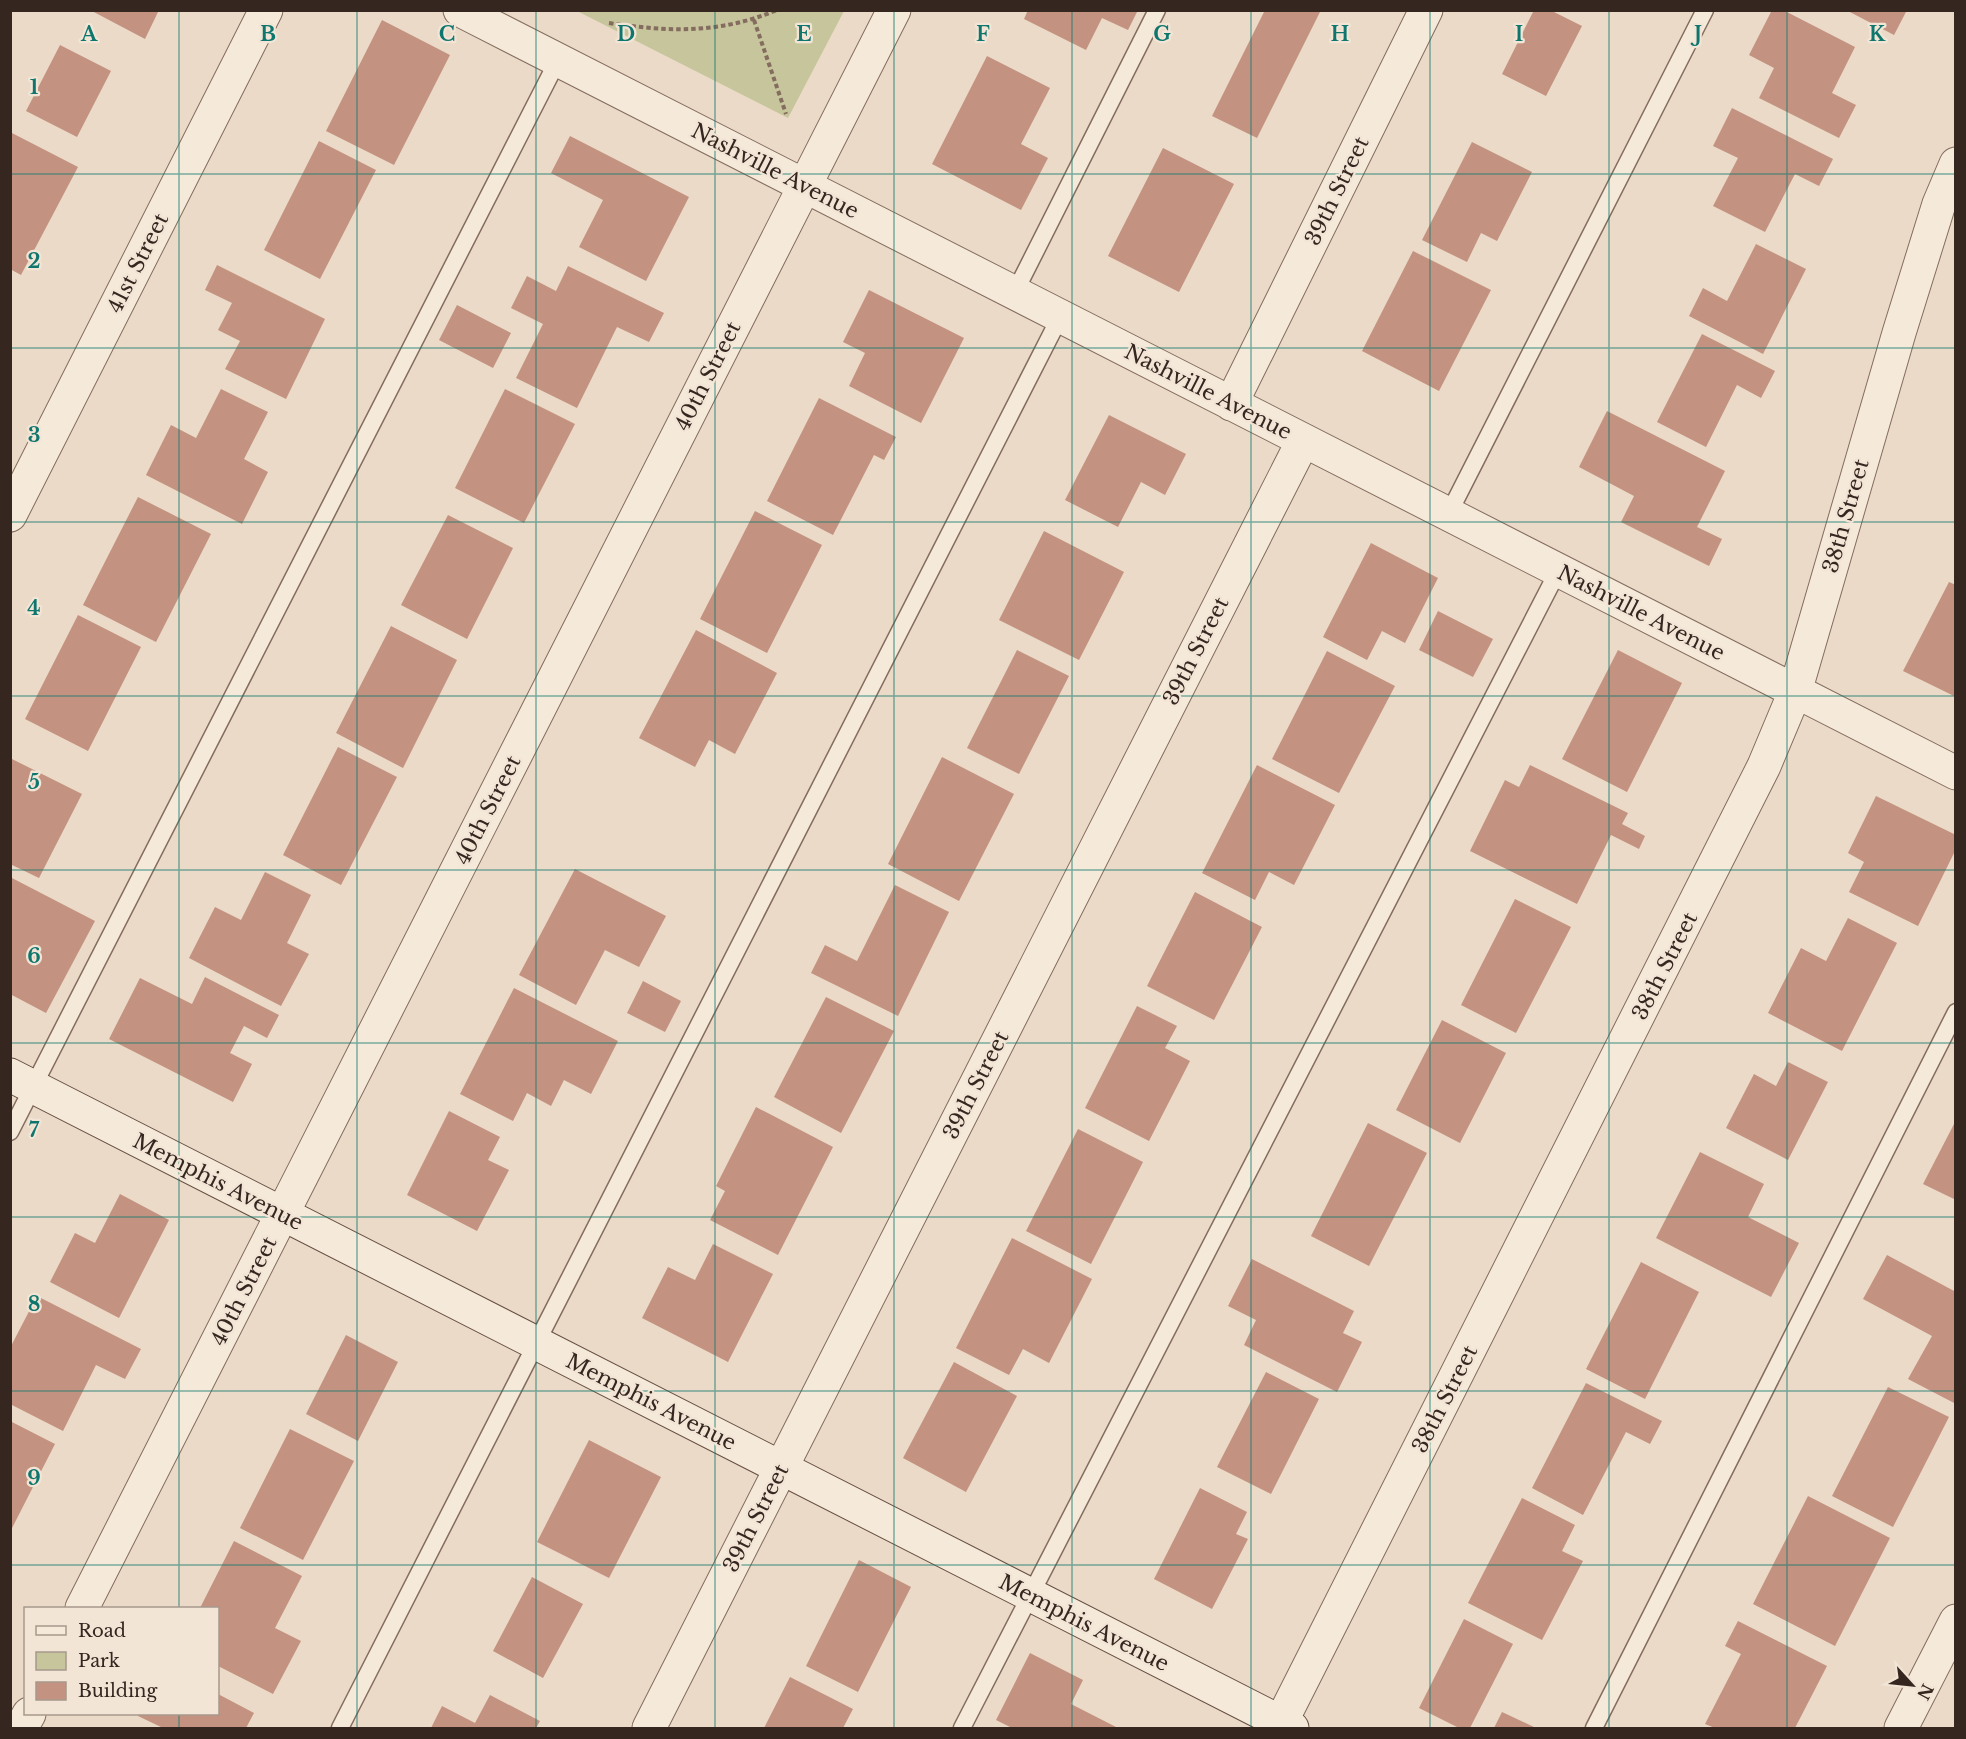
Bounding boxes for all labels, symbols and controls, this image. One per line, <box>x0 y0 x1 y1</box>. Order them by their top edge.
text: A <box>80 22 98 46</box>
text: B <box>260 22 276 46</box>
text: C <box>439 22 455 46</box>
text: D <box>617 22 635 46</box>
text: E <box>796 22 812 46</box>
text: F <box>976 22 990 46</box>
text: G <box>1153 22 1171 46</box>
text: H <box>1331 22 1350 46</box>
text: I <box>1515 22 1523 46</box>
text: J <box>1690 22 1702 46</box>
text: K <box>1869 22 1886 46</box>
text: 1 <box>30 75 39 99</box>
street label: Nashville Avenue <box>687 118 863 224</box>
street label: 39th Street <box>1299 132 1375 250</box>
street label: 41st Street <box>102 209 174 317</box>
text: 2 <box>27 249 41 273</box>
street label: 40th Street <box>669 317 747 435</box>
street label: Nashville Avenue <box>1120 339 1296 445</box>
text: 3 <box>28 423 40 447</box>
street label: 38th Street <box>1817 456 1875 576</box>
street label: Nashville Avenue <box>1553 560 1729 666</box>
street label: 39th Street <box>1158 592 1234 709</box>
text: 4 <box>27 596 41 620</box>
street label: 40th Street <box>449 751 527 869</box>
text: 5 <box>28 770 40 794</box>
street label: 38th Street <box>1627 908 1703 1024</box>
text: 6 <box>27 944 41 968</box>
street label: 39th Street <box>938 1026 1014 1143</box>
text: 7 <box>29 1118 40 1142</box>
street label: Memphis Avenue <box>129 1128 307 1236</box>
street label: 40th Street <box>205 1232 283 1350</box>
text: 8 <box>28 1292 40 1316</box>
street label: 38th Street <box>1407 1341 1483 1457</box>
street label: Memphis Avenue <box>562 1348 740 1456</box>
street label: 39th Street <box>718 1459 794 1576</box>
text: 9 <box>27 1466 41 1490</box>
street label: Memphis Avenue <box>995 1569 1173 1677</box>
legend <box>24 1607 219 1715</box>
text: Road <box>78 1620 126 1642</box>
text: Park <box>78 1650 120 1672</box>
north arrow <box>1882 1655 1942 1715</box>
text: Building <box>78 1680 157 1702</box>
text: N <box>1913 1681 1938 1703</box>

